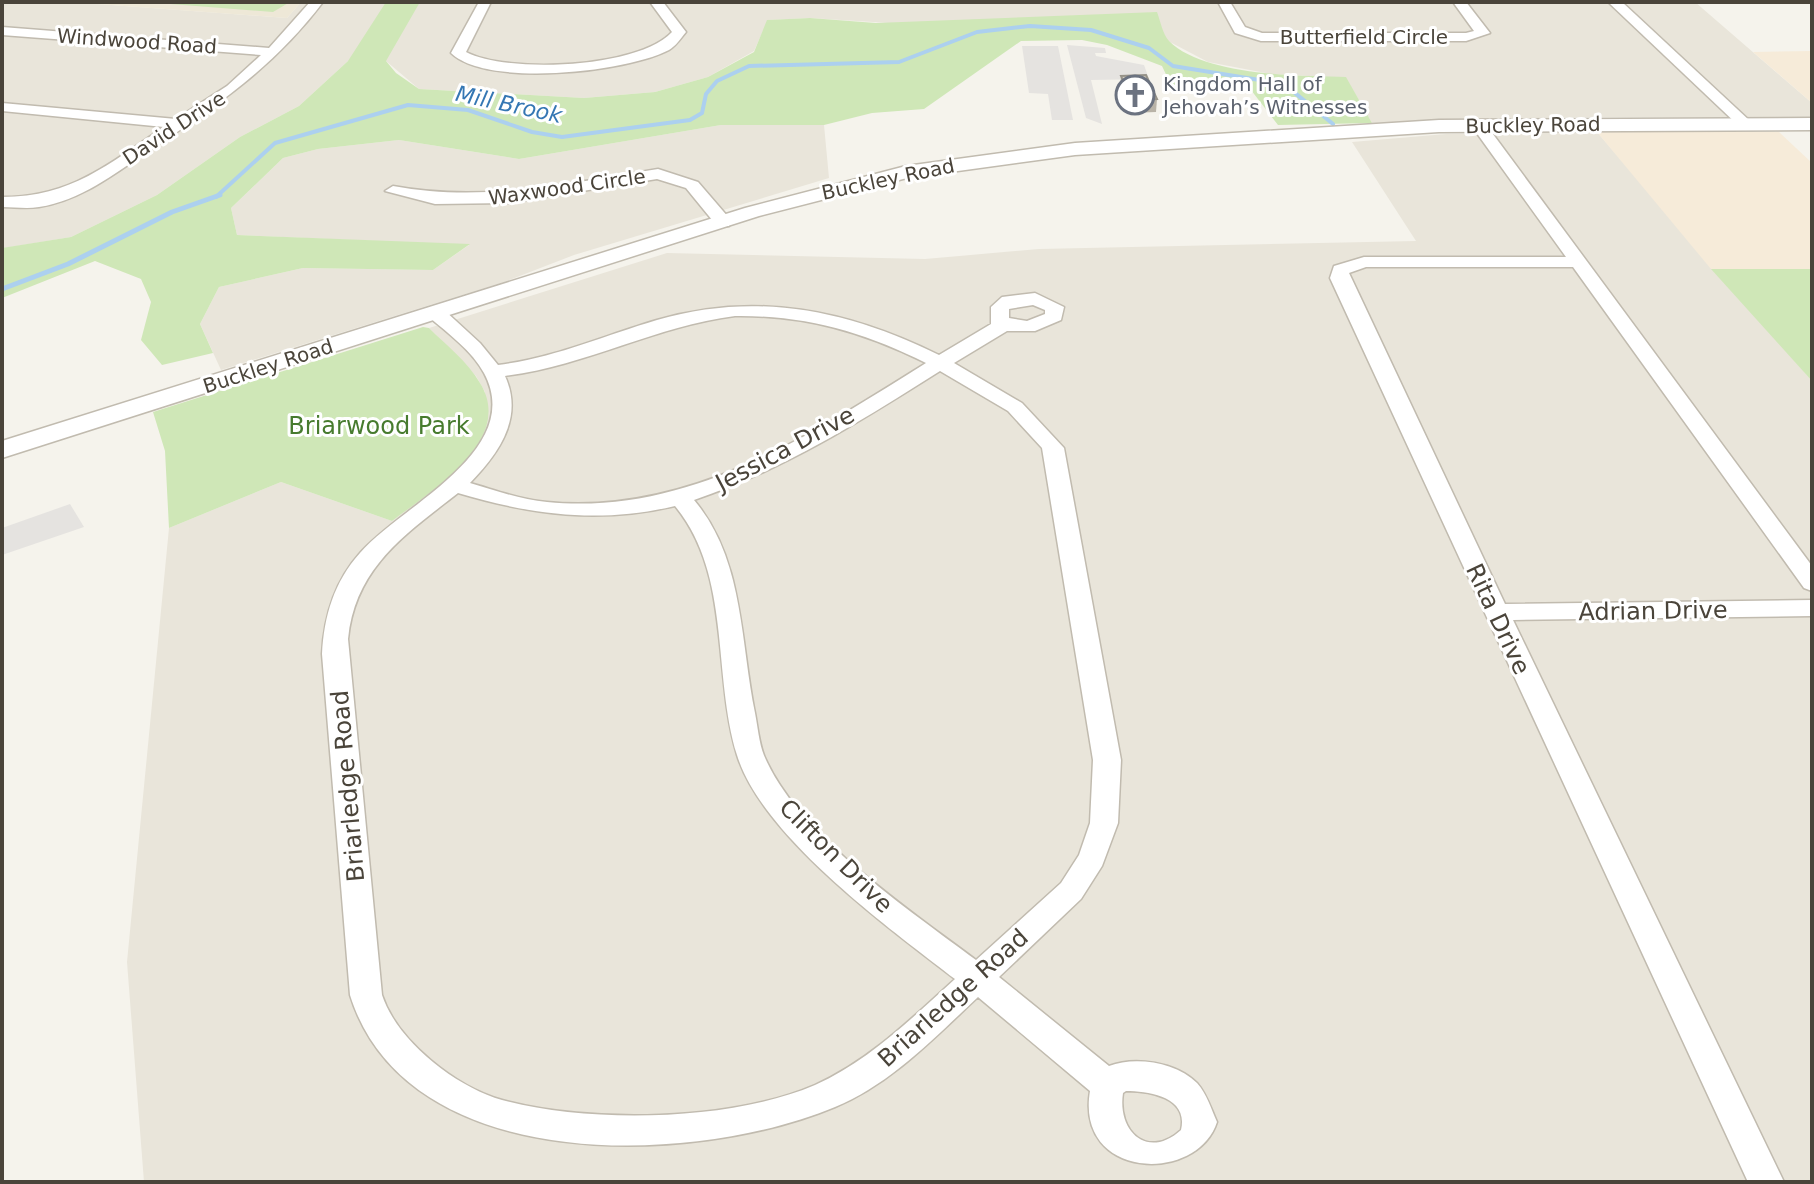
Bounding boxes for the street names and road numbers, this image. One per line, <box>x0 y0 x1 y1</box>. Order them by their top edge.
street label: Windwood Road <box>56 23 218 59</box>
street label: Butterfield Circle <box>1280 25 1448 49</box>
street label: David Drive <box>118 86 230 170</box>
street label: Buckley Road <box>1465 112 1601 138</box>
street label: Buckley Road <box>819 153 957 205</box>
street label: Waxwood Circle <box>487 164 647 210</box>
street label: Buckley Road <box>200 334 336 398</box>
street label: Jessica Drive <box>709 401 859 498</box>
street label: Rita Drive <box>1460 559 1536 679</box>
street label: Adrian Drive <box>1578 596 1728 626</box>
street label: Briarledge Road <box>326 689 370 883</box>
street label: Clifton Drive <box>773 793 899 919</box>
street label: Briarledge Road <box>872 923 1034 1073</box>

